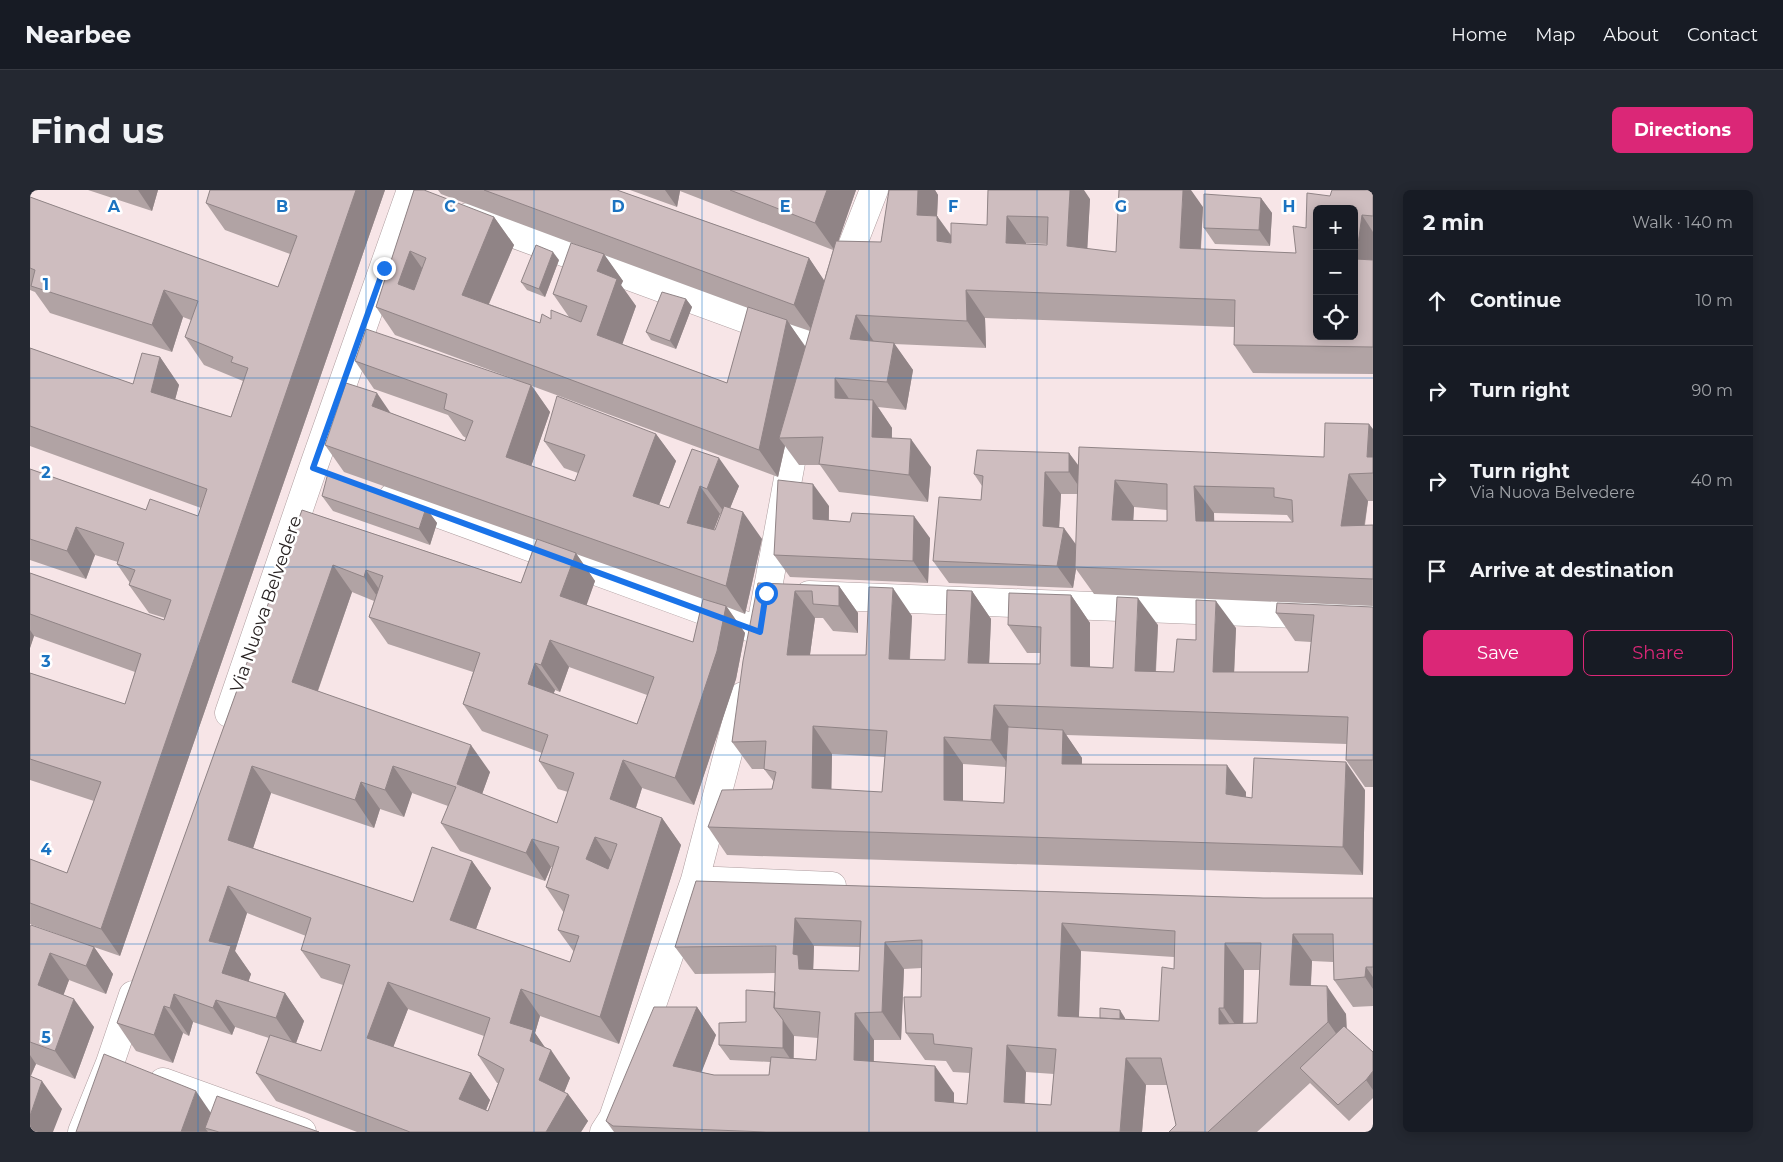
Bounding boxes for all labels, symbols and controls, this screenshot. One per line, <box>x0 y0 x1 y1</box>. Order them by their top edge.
text: Nearbee <box>25 20 131 49</box>
text: Home <box>1451 24 1507 46</box>
text: Map <box>1535 24 1575 46</box>
text: About <box>1603 24 1659 46</box>
text: Contact <box>1687 24 1758 46</box>
button: Directions <box>1612 107 1753 153</box>
text: Find us <box>30 109 164 152</box>
text: A <box>107 197 121 216</box>
text: B <box>276 197 288 216</box>
text: C <box>444 197 456 216</box>
text: D <box>611 197 625 216</box>
text: E <box>780 197 790 216</box>
text: F <box>948 197 958 216</box>
text: G <box>1115 197 1127 216</box>
text: H <box>1283 197 1295 216</box>
map controls <box>1313 205 1358 340</box>
button: + <box>1313 205 1358 250</box>
text: 2 min <box>1423 210 1484 235</box>
text: Walk · 140 m <box>1632 213 1733 232</box>
button: − <box>1313 250 1358 295</box>
route end <box>373 257 396 280</box>
text: 1 <box>43 275 49 294</box>
icon: ahead <box>1423 287 1451 315</box>
text: Continue <box>1470 289 1561 312</box>
text: 10 m <box>1695 291 1733 310</box>
button: locate <box>1313 295 1358 340</box>
icon: right <box>1423 377 1451 405</box>
text: Turn right <box>1470 379 1570 402</box>
text: 90 m <box>1691 381 1733 400</box>
text: Turn right <box>1470 460 1570 483</box>
text: 2 <box>41 463 51 482</box>
icon: right <box>1423 467 1451 495</box>
text: 40 m <box>1691 471 1733 490</box>
text: Via Nuova Belvedere <box>1470 483 1635 502</box>
street label: Via Nuova Belvedere <box>225 513 307 695</box>
icon: arrive <box>1423 557 1451 585</box>
text: Arrive at destination <box>1470 559 1674 582</box>
route start <box>755 582 778 605</box>
button: Save <box>1423 630 1573 676</box>
button: Share <box>1583 630 1733 676</box>
text: 3 <box>40 652 51 671</box>
text: 4 <box>40 840 52 859</box>
text: 5 <box>41 1028 51 1047</box>

